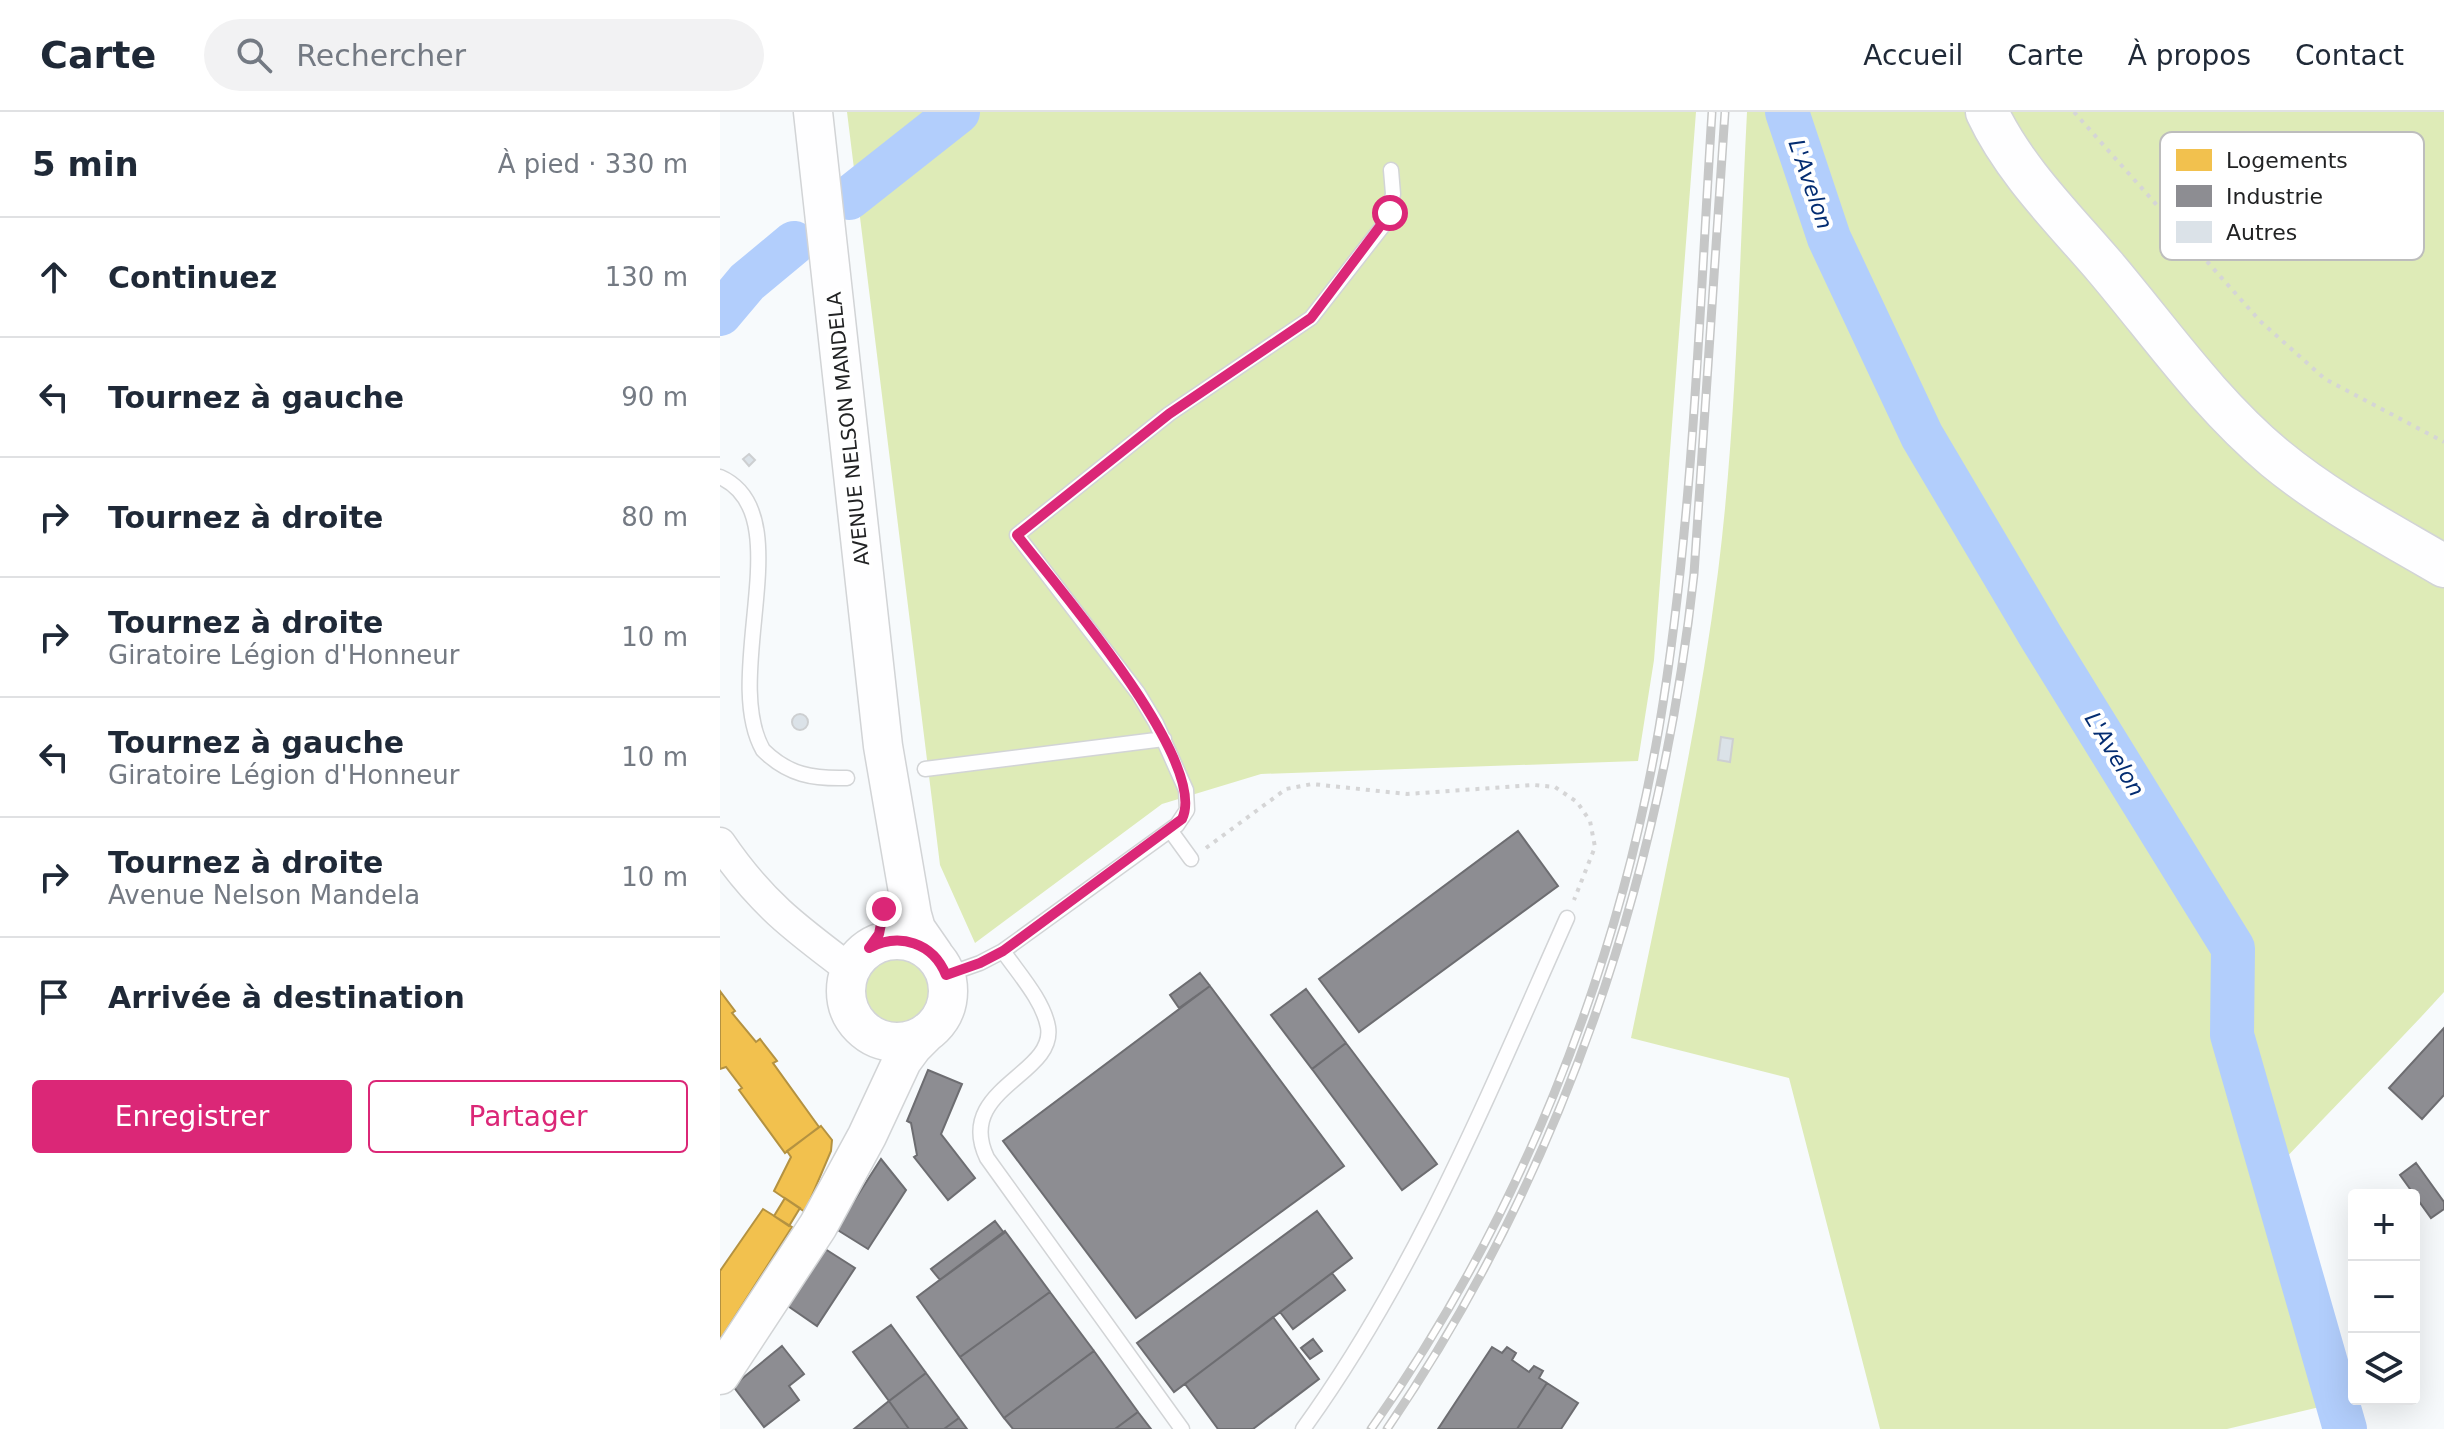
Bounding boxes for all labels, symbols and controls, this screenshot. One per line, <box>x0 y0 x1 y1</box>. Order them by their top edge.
search box <box>204 19 764 91</box>
text: Carte <box>40 33 156 77</box>
icon: search <box>232 33 276 77</box>
text: Rechercher <box>296 38 466 73</box>
text: Accueil <box>1863 39 1963 72</box>
text: Carte <box>2007 39 2084 72</box>
text: À propos <box>2128 39 2251 72</box>
text: Contact <box>2295 39 2404 72</box>
legend <box>2160 132 2424 260</box>
water label: L'Avelon <box>1783 136 1838 232</box>
text: 5 min <box>32 144 139 184</box>
text: Logements <box>2226 148 2348 173</box>
text: À pied · 330 m <box>498 149 688 179</box>
text: Industrie <box>2226 184 2323 209</box>
route start <box>1372 195 1408 231</box>
text: Autres <box>2226 220 2297 245</box>
icon: ahead <box>32 255 76 299</box>
text: Continuez <box>108 260 277 295</box>
text: 130 m <box>605 262 688 292</box>
street label: AVENUE NELSON MANDELA <box>822 291 874 567</box>
icon: left <box>32 375 76 419</box>
text: Tournez à gauche <box>108 380 404 415</box>
text: 90 m <box>621 382 688 412</box>
icon: right <box>32 495 76 539</box>
text: Tournez à droite <box>108 500 383 535</box>
text: 80 m <box>621 502 688 532</box>
text: Tournez à droite <box>108 605 383 640</box>
icon: right <box>32 615 76 659</box>
text: 10 m <box>621 622 688 652</box>
text: Giratoire Légion d'Honneur <box>108 640 459 670</box>
water label: L'Avelon <box>2080 708 2149 801</box>
text: Tournez à gauche <box>108 725 404 760</box>
icon: left <box>32 735 76 779</box>
text: 10 m <box>621 742 688 772</box>
text: Giratoire Légion d'Honneur <box>108 760 459 790</box>
text: Tournez à droite <box>108 845 383 880</box>
icon: right <box>32 855 76 899</box>
text: 10 m <box>621 862 688 892</box>
text: Avenue Nelson Mandela <box>108 880 420 910</box>
route end <box>866 891 902 927</box>
icon: arrive <box>32 975 76 1019</box>
text: Arrivée à destination <box>108 980 465 1015</box>
button: Enregistrer <box>32 1080 352 1153</box>
button: Partager <box>368 1080 688 1153</box>
map controls <box>2348 1189 2420 1405</box>
button: + <box>2348 1189 2420 1261</box>
button: − <box>2348 1261 2420 1333</box>
button: layers <box>2348 1333 2420 1405</box>

